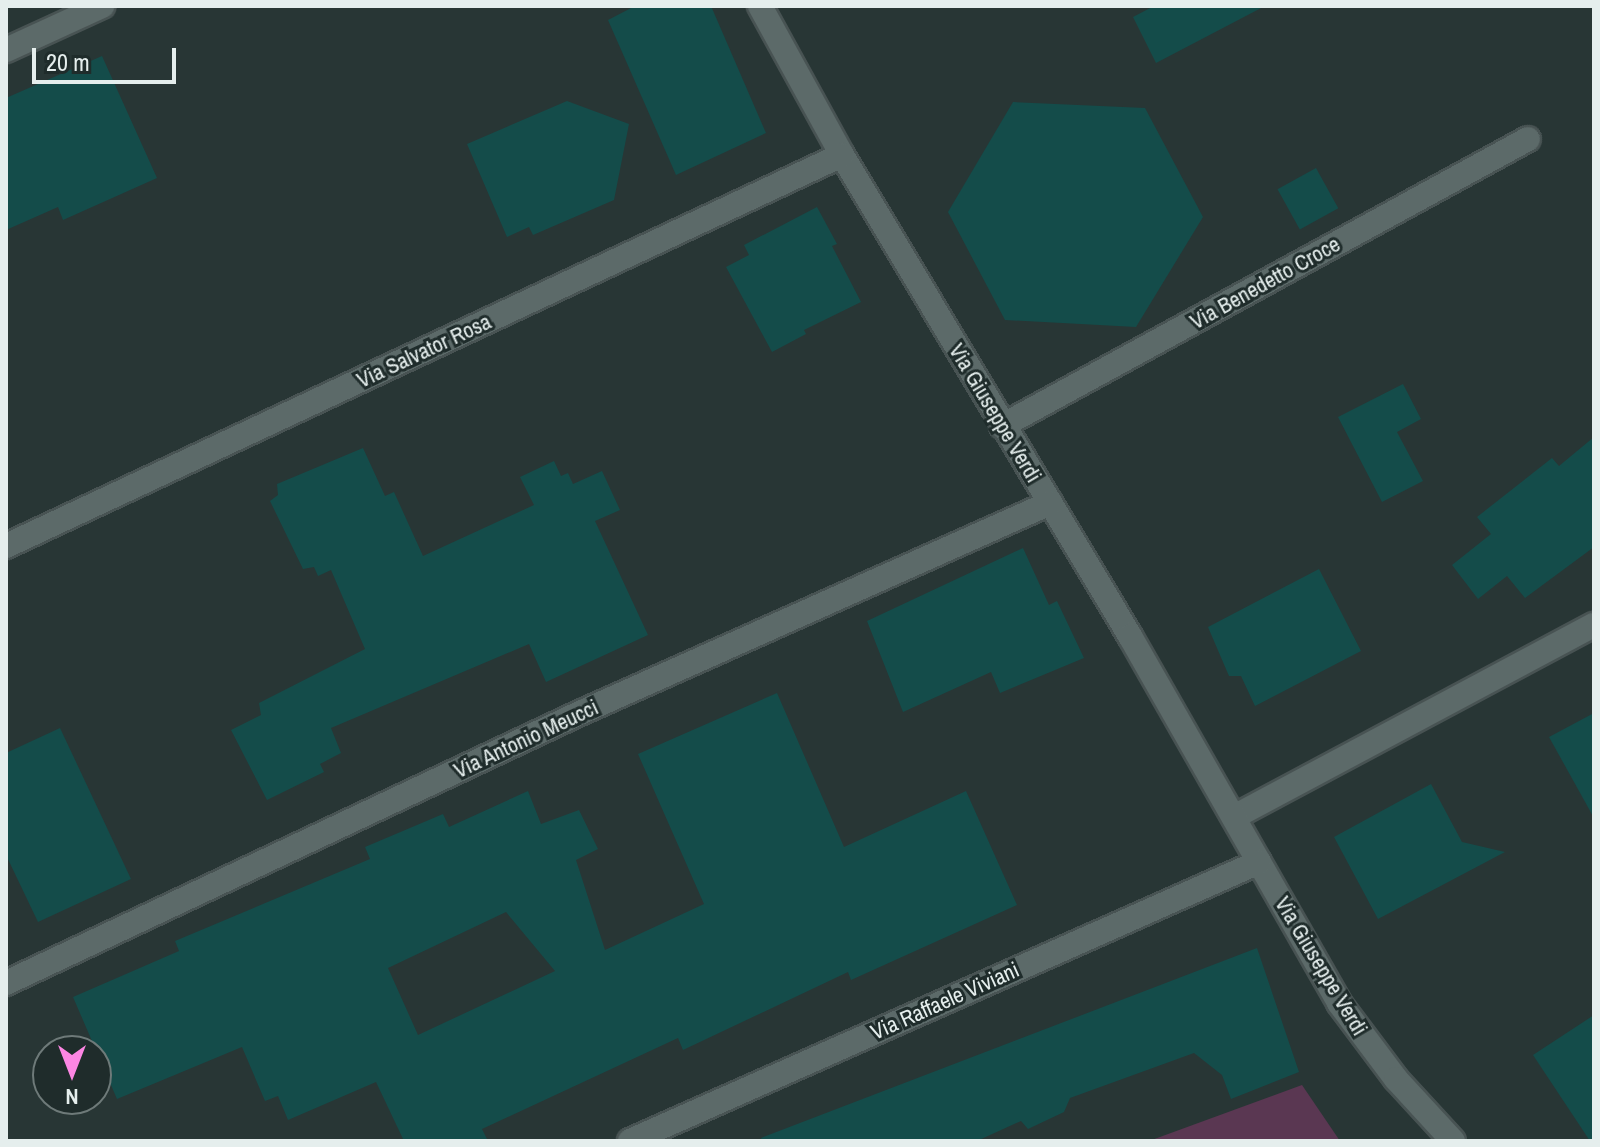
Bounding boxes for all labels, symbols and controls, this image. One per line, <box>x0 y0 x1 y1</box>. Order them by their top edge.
scale bar <box>36 32 180 82</box>
text: 20 m <box>46 46 90 78</box>
street label: Via Benedetto Croce <box>1185 231 1345 335</box>
street label: Via Salvator Rosa <box>353 308 495 394</box>
street label: Via Giuseppe Verdi <box>943 339 1047 487</box>
street label: Via Antonio Meucci <box>449 694 603 784</box>
street label: Via Giuseppe Verdi <box>1269 892 1373 1040</box>
street label: Via Raffaele Viviani <box>867 956 1023 1046</box>
north arrow <box>32 1035 112 1115</box>
text: N <box>65 1082 79 1112</box>

